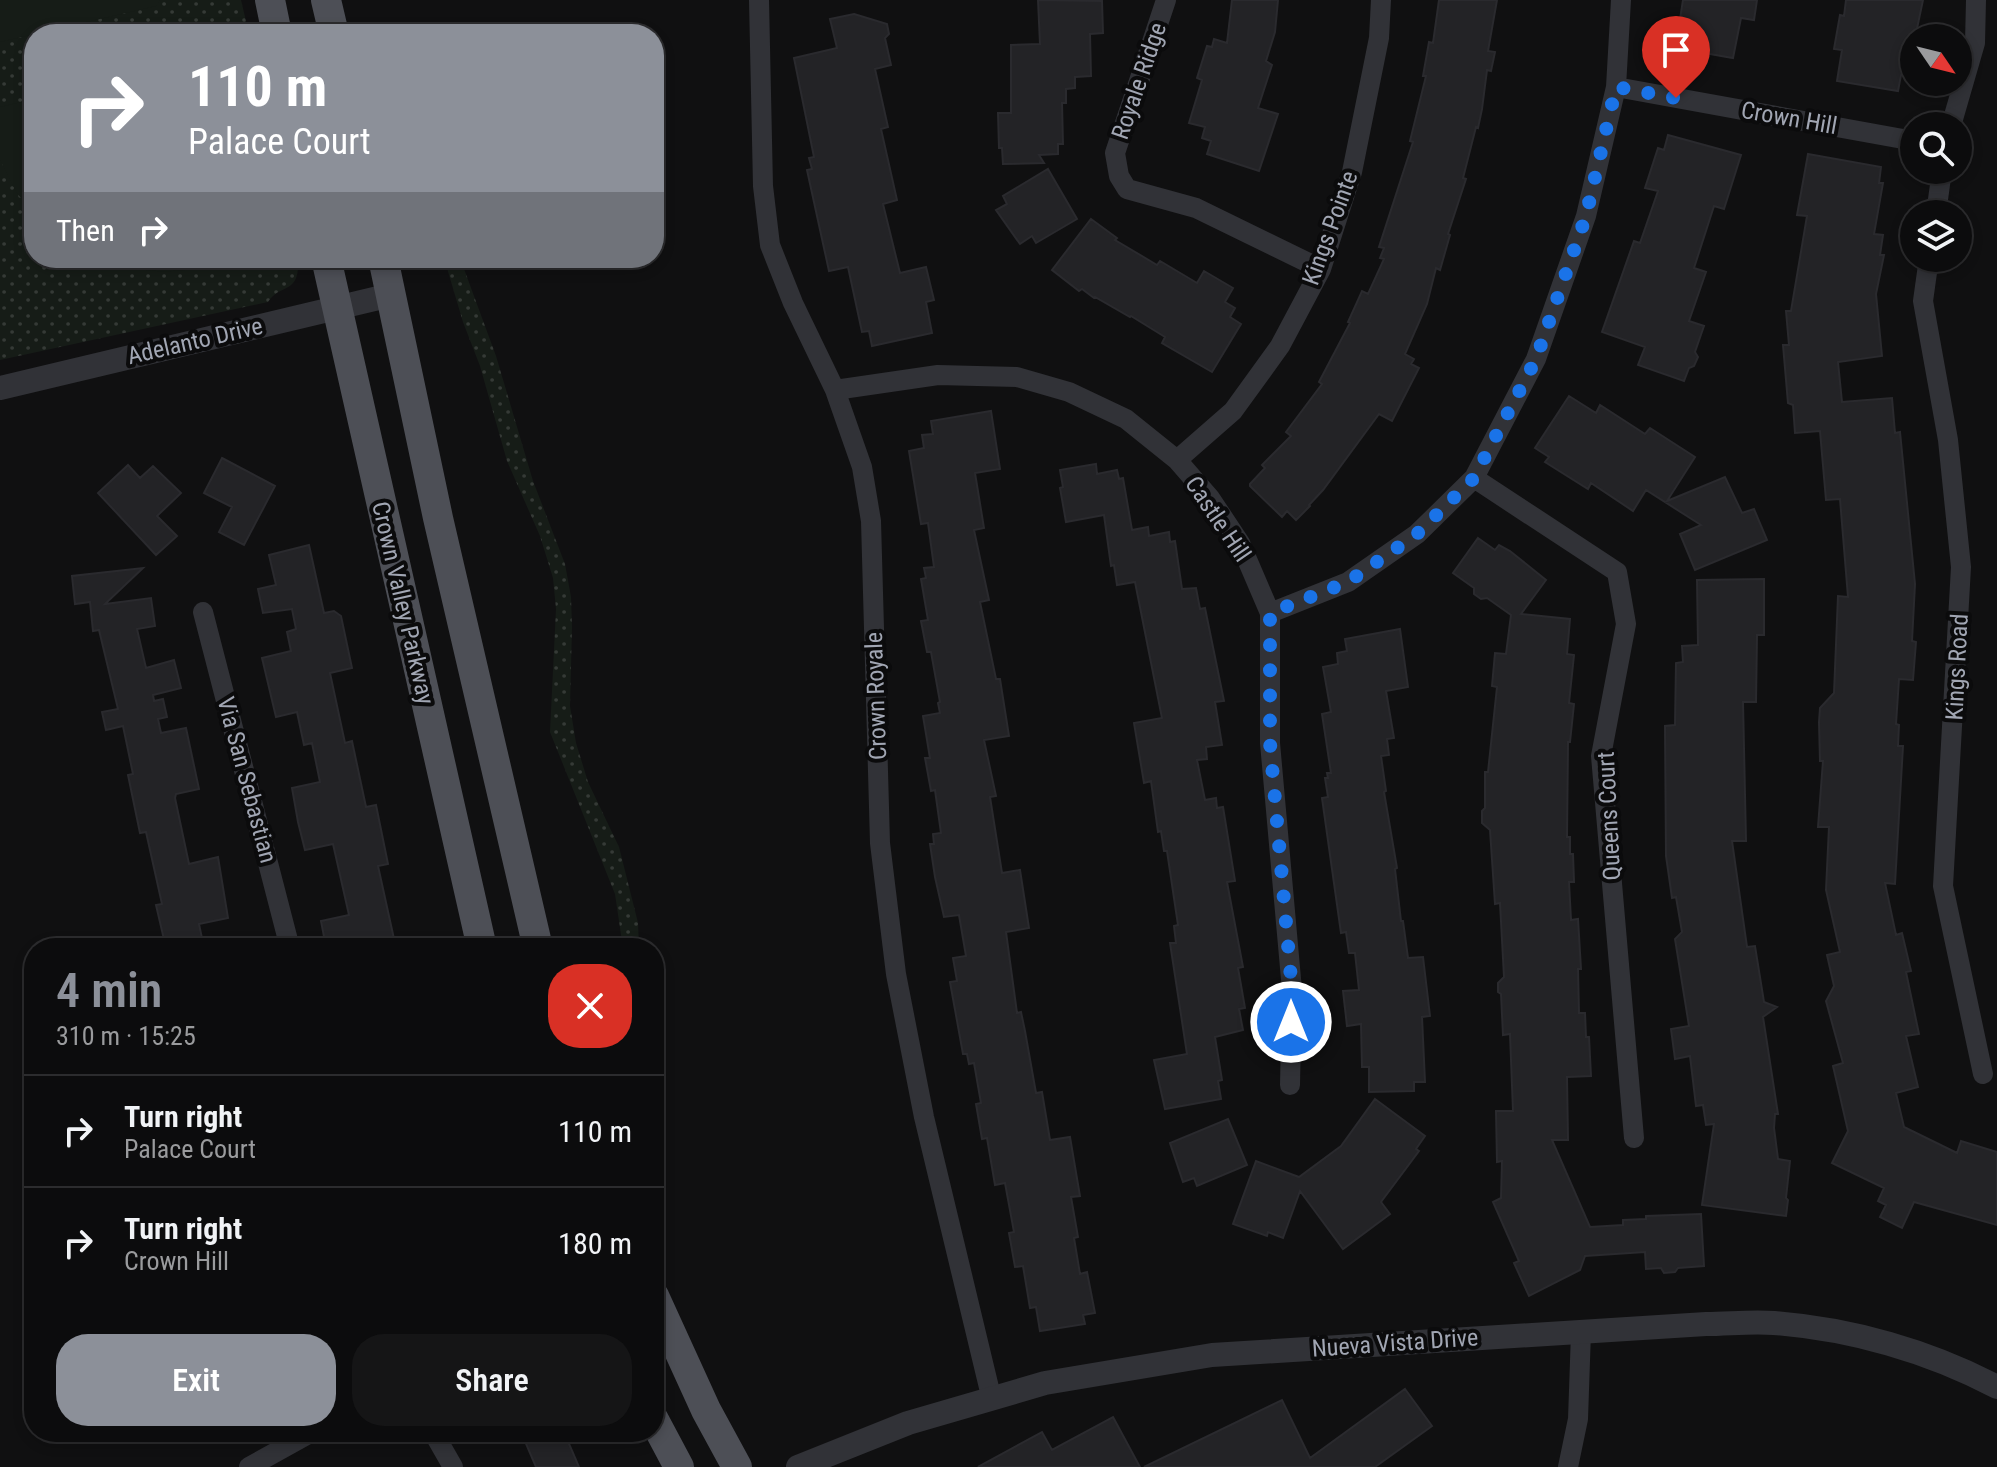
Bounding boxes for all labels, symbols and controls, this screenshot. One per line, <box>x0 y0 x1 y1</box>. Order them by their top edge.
pin <box>1642 16 1710 98</box>
street label: Royale Ridge <box>1106 19 1172 143</box>
north arrow <box>1900 24 1972 96</box>
map controls <box>1900 24 1972 272</box>
icon: arrive <box>1654 28 1698 72</box>
text: 110 m <box>188 54 327 120</box>
icon: right <box>56 56 160 160</box>
street label: Crown Hill <box>1739 96 1839 140</box>
button: search <box>1900 112 1972 184</box>
text: Palace Court <box>188 121 371 163</box>
street label: Kings Pointe <box>1296 167 1364 289</box>
button: layers <box>1900 200 1972 272</box>
icon: right <box>131 208 175 252</box>
text: Then <box>56 213 115 248</box>
street label: Adelanto Drive <box>125 312 265 370</box>
street label: Castle Hill <box>1179 471 1257 567</box>
street label: Crown Valley Parkway <box>366 499 440 707</box>
street label: Kings Road <box>1940 613 1974 721</box>
street label: Crown Royale <box>860 631 892 761</box>
street label: Via San Sebastian <box>211 694 283 866</box>
street label: Queens Court <box>1592 751 1626 881</box>
text: 4 min <box>56 962 162 1019</box>
button: close <box>548 964 632 1048</box>
position arrow <box>1249 980 1333 1064</box>
text: 310 m · 15:25 <box>56 1021 196 1051</box>
text: Turn right <box>124 1099 242 1134</box>
icon: right <box>56 1109 100 1153</box>
text: 110 m <box>558 1114 632 1149</box>
text: Palace Court <box>124 1134 256 1164</box>
text: Turn right <box>124 1211 242 1246</box>
icon: right <box>56 1221 100 1265</box>
text: 180 m <box>558 1226 632 1261</box>
text: Crown Hill <box>124 1246 229 1276</box>
street label: Nueva Vista Drive <box>1311 1323 1479 1363</box>
button: Exit <box>56 1334 336 1426</box>
button: Share <box>352 1334 632 1426</box>

